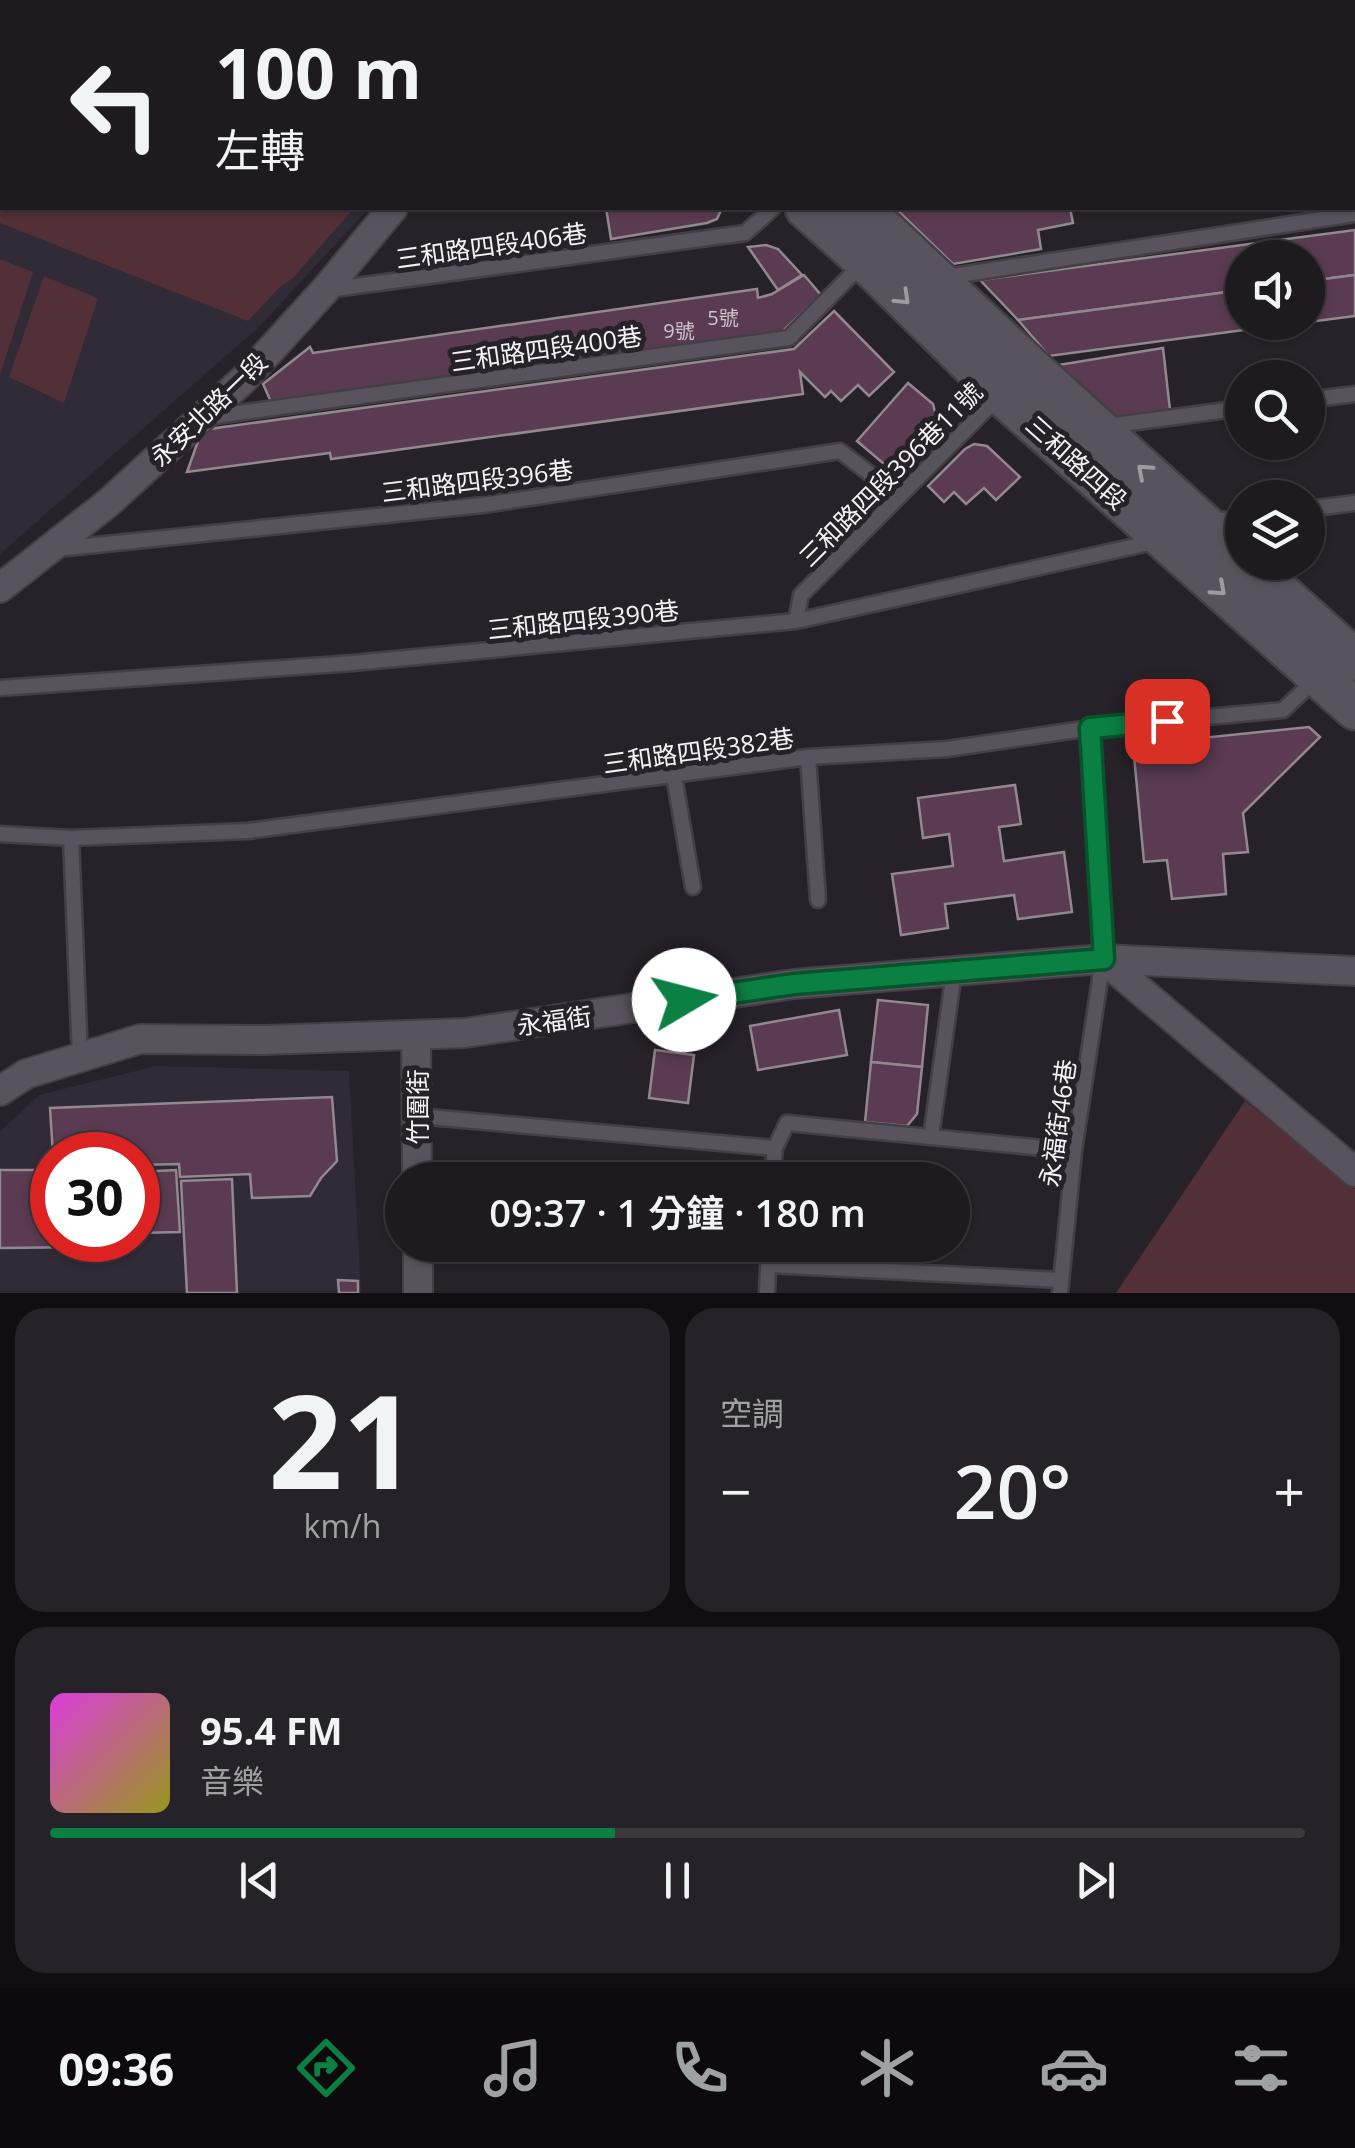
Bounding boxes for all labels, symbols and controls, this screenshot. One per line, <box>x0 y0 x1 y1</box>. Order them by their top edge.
text: 100 m <box>215 24 422 120</box>
icon: left <box>50 40 180 170</box>
text: 左轉 <box>215 119 305 180</box>
street label: 三和路四段406巷 <box>393 215 589 275</box>
map controls <box>1225 240 1325 580</box>
button: sound <box>1225 240 1325 340</box>
one-way arrow <box>891 286 909 304</box>
house number: 5號 <box>707 304 739 331</box>
house number: 9號 <box>663 317 695 344</box>
street label: 三和路四段400巷 <box>448 318 644 378</box>
street label: 永安北路一段 <box>142 345 274 473</box>
button: search <box>1225 360 1325 460</box>
street label: 三和路四段396巷11號 <box>791 375 989 573</box>
street label: 三和路四段 <box>1019 408 1135 516</box>
street label: 三和路四段396巷 <box>379 451 575 509</box>
one-way arrow <box>1137 464 1156 482</box>
button: layers <box>1225 480 1325 580</box>
one-way arrow <box>1207 578 1226 596</box>
street label: 三和路四段390巷 <box>485 592 681 646</box>
pin <box>1125 679 1210 764</box>
icon: arrive <box>1140 694 1195 749</box>
street label: 三和路四段382巷 <box>600 720 796 780</box>
position arrow <box>632 948 736 1052</box>
street label: 永福街 <box>514 998 594 1042</box>
street label: 永福街46巷 <box>1031 1057 1083 1189</box>
street label: 竹圍街 <box>400 1069 434 1145</box>
speed limit sign: 30 <box>30 1132 160 1262</box>
text: 09:37 · 1 分鐘 · 180 m <box>489 1186 866 1238</box>
text: 21 <box>268 1350 417 1527</box>
text: 空調 <box>720 1391 784 1434</box>
text: 20° <box>954 1439 1071 1541</box>
text: − <box>720 1453 751 1528</box>
text: + <box>1274 1453 1305 1528</box>
text: km/h <box>304 1504 381 1547</box>
text: 95.4 FM <box>200 1704 343 1756</box>
text: 音樂 <box>200 1759 264 1802</box>
icon: previous <box>232 1853 287 1908</box>
icon: pause <box>650 1853 705 1908</box>
icon: next <box>1068 1853 1123 1908</box>
icon: directions <box>291 2033 361 2103</box>
icon: music <box>478 2033 548 2103</box>
icon: phone <box>665 2033 735 2103</box>
icon: climate <box>852 2033 922 2103</box>
icon: car <box>1039 2033 1109 2103</box>
icon: filters <box>1226 2033 1296 2103</box>
text: 09:36 <box>59 2038 174 2099</box>

